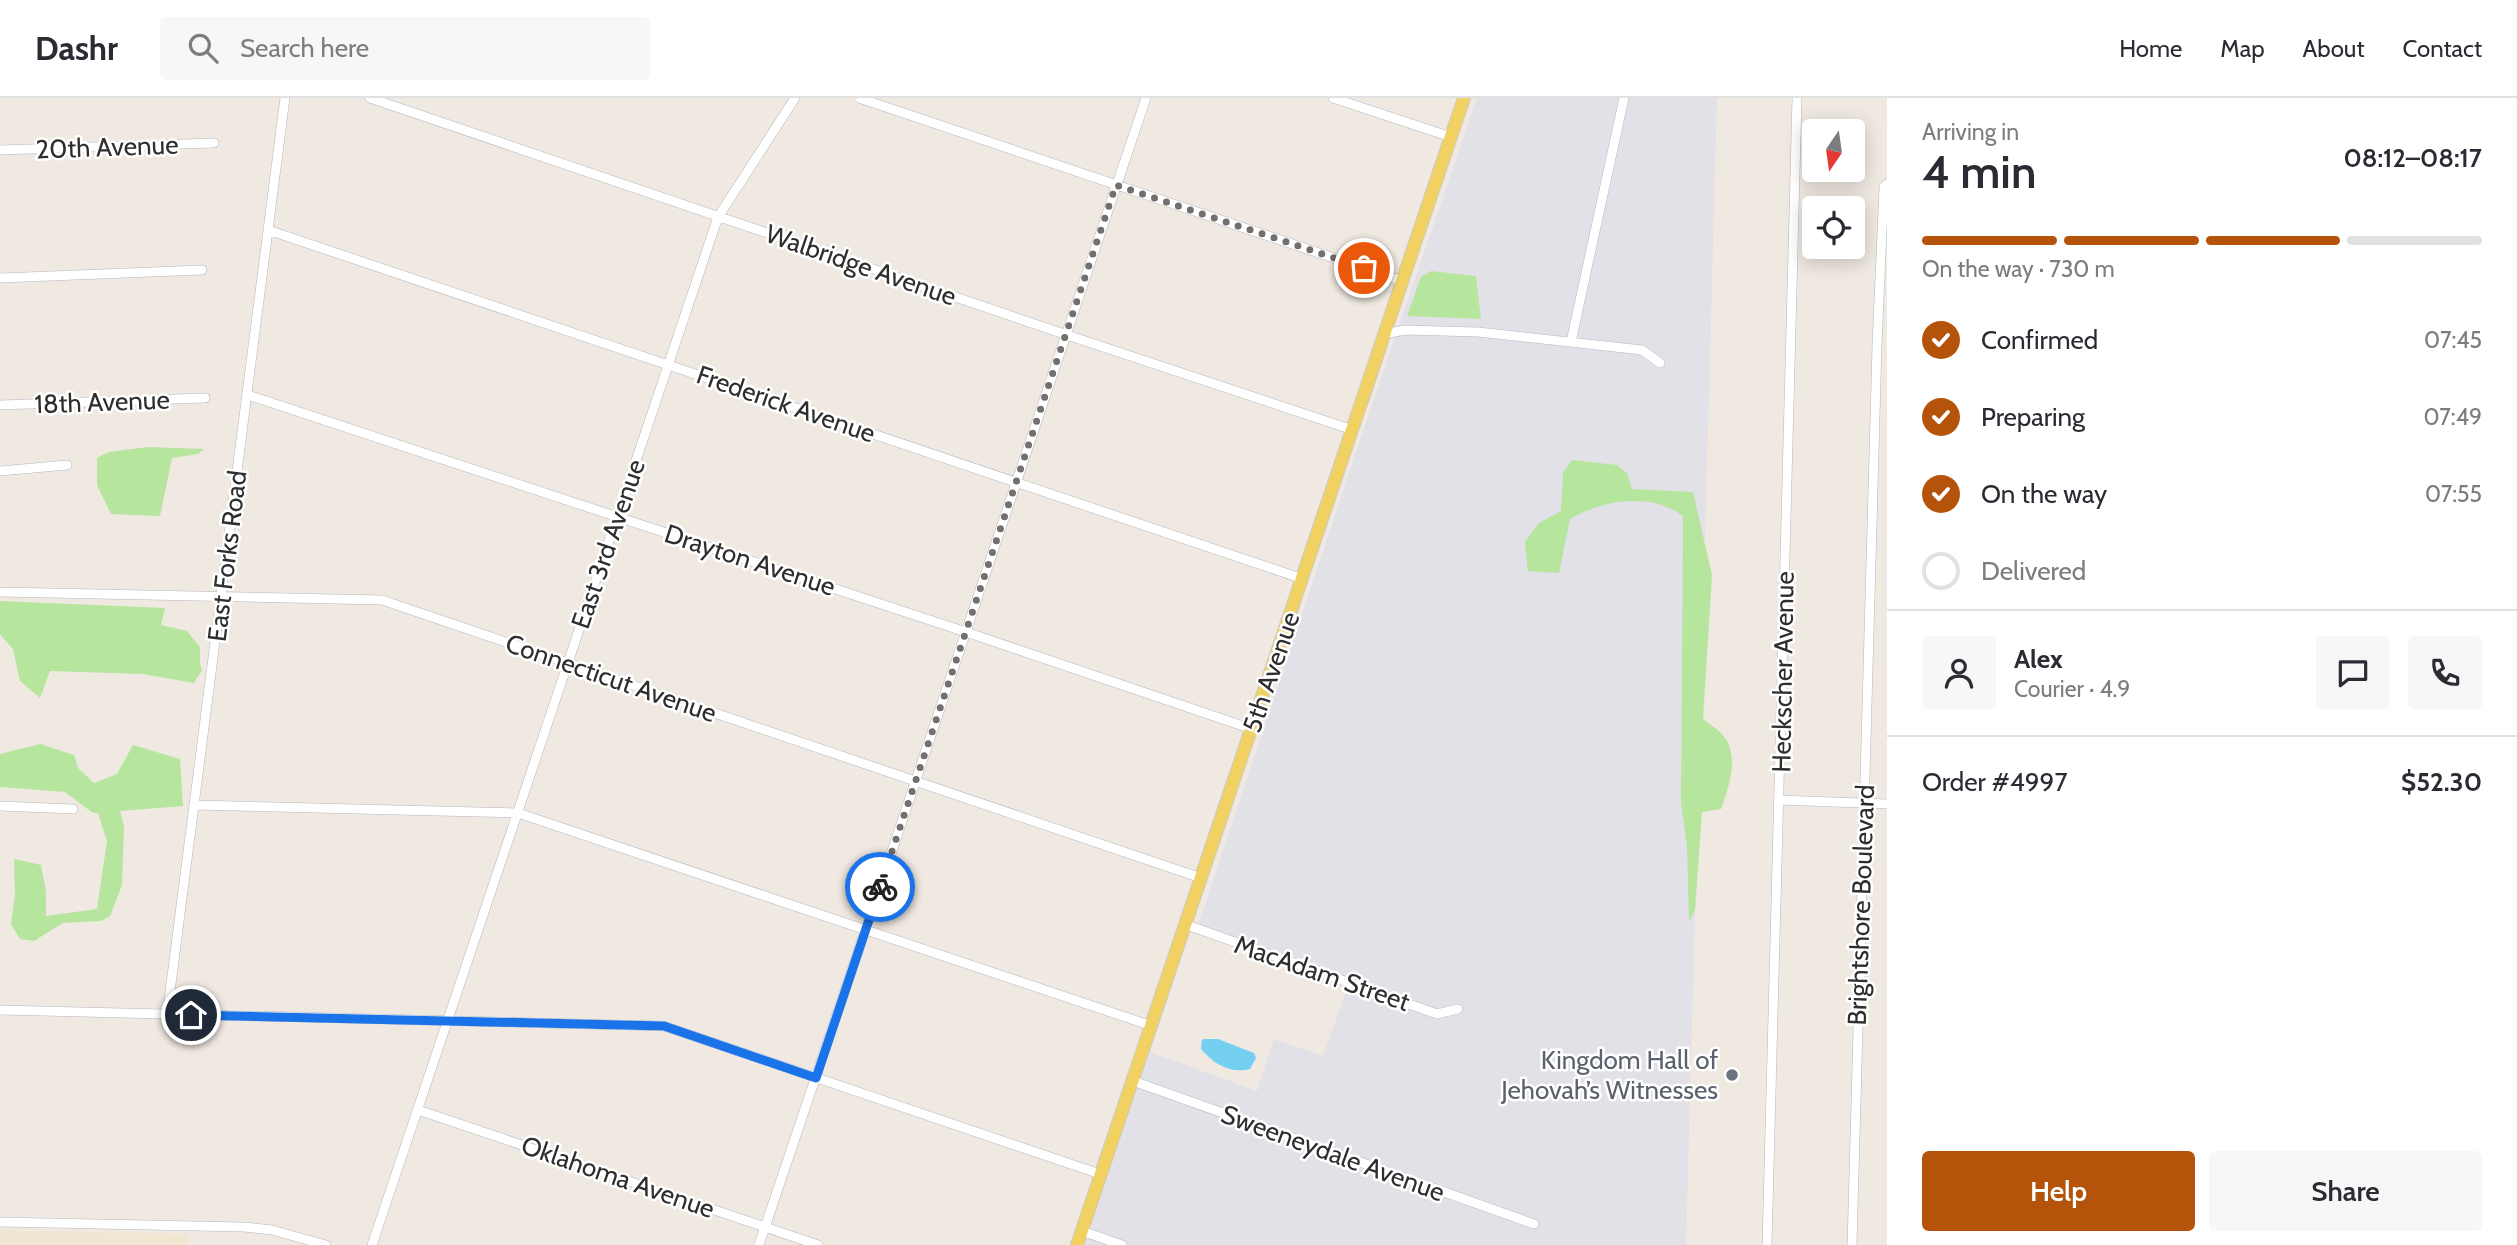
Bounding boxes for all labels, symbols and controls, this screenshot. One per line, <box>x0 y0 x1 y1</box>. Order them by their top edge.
search box <box>160 17 650 80</box>
text: Dashr <box>35 28 118 68</box>
icon: search <box>184 29 222 67</box>
text: Search here <box>240 32 369 64</box>
text: Home <box>2119 34 2182 63</box>
text: Map <box>2220 34 2265 63</box>
text: About <box>2303 34 2365 63</box>
text: Contact <box>2403 34 2482 63</box>
text: Arriving in <box>1922 118 2019 146</box>
north arrow <box>1802 119 1866 182</box>
map controls <box>1802 119 1865 259</box>
street label: 20th Avenue <box>35 129 179 165</box>
text: 08:12–08:17 <box>2343 142 2482 174</box>
text: 4 min <box>1922 144 2036 200</box>
button: locate <box>1802 196 1865 259</box>
street label: Walbridge Avenue <box>762 217 960 313</box>
pin <box>1334 238 1394 298</box>
icon: bag <box>1345 249 1383 287</box>
text: On the way · 730 m <box>1922 255 2115 283</box>
icon: check <box>1922 321 1960 359</box>
text: Confirmed <box>1981 324 2098 356</box>
text: 07:45 <box>2424 326 2482 354</box>
street label: Frederick Avenue <box>692 358 880 450</box>
street label: 18th Avenue <box>34 384 170 420</box>
icon: check <box>1922 398 1960 436</box>
text: Preparing <box>1981 401 2085 433</box>
text: 07:49 <box>2423 403 2482 431</box>
street label: East 3rd Avenue <box>564 455 652 633</box>
street label: East Forks Road <box>201 469 253 643</box>
icon: check <box>1922 475 1960 513</box>
text: On the way <box>1981 478 2107 510</box>
text: 07:55 <box>2425 480 2482 508</box>
street label: Drayton Avenue <box>661 517 839 603</box>
text: Delivered <box>1981 555 2086 587</box>
street label: Heckscher Avenue <box>1765 571 1801 773</box>
street label: 5th Avenue <box>1235 608 1307 736</box>
street label: Connecticut Avenue <box>501 627 721 729</box>
button: person <box>1922 636 1996 710</box>
button: chat <box>2316 636 2390 710</box>
button: phone <box>2408 636 2482 710</box>
text: Alex <box>2014 643 2063 675</box>
text: Courier · 4.9 <box>2014 675 2130 703</box>
text: Order #4997 <box>1922 766 2067 798</box>
text: $52.30 <box>2401 766 2482 798</box>
street label: Brightshore Boulevard <box>1841 784 1881 1026</box>
courier <box>845 852 915 922</box>
icon: bike <box>861 868 899 906</box>
street label: MacAdam Street <box>1230 928 1414 1018</box>
pin <box>161 985 221 1045</box>
icon: home <box>172 996 210 1034</box>
place label: Kingdom Hall of Jehovah’s Witnesses <box>1500 1044 1718 1106</box>
marker: Kingdom Hall of Jehovah’s Witnesses <box>1724 1067 1740 1083</box>
street label: Sweeneydale Avenue <box>1217 1098 1449 1208</box>
street label: Oklahoma Avenue <box>517 1129 719 1225</box>
button: Help <box>1922 1151 2195 1231</box>
button: Share <box>2209 1151 2482 1231</box>

